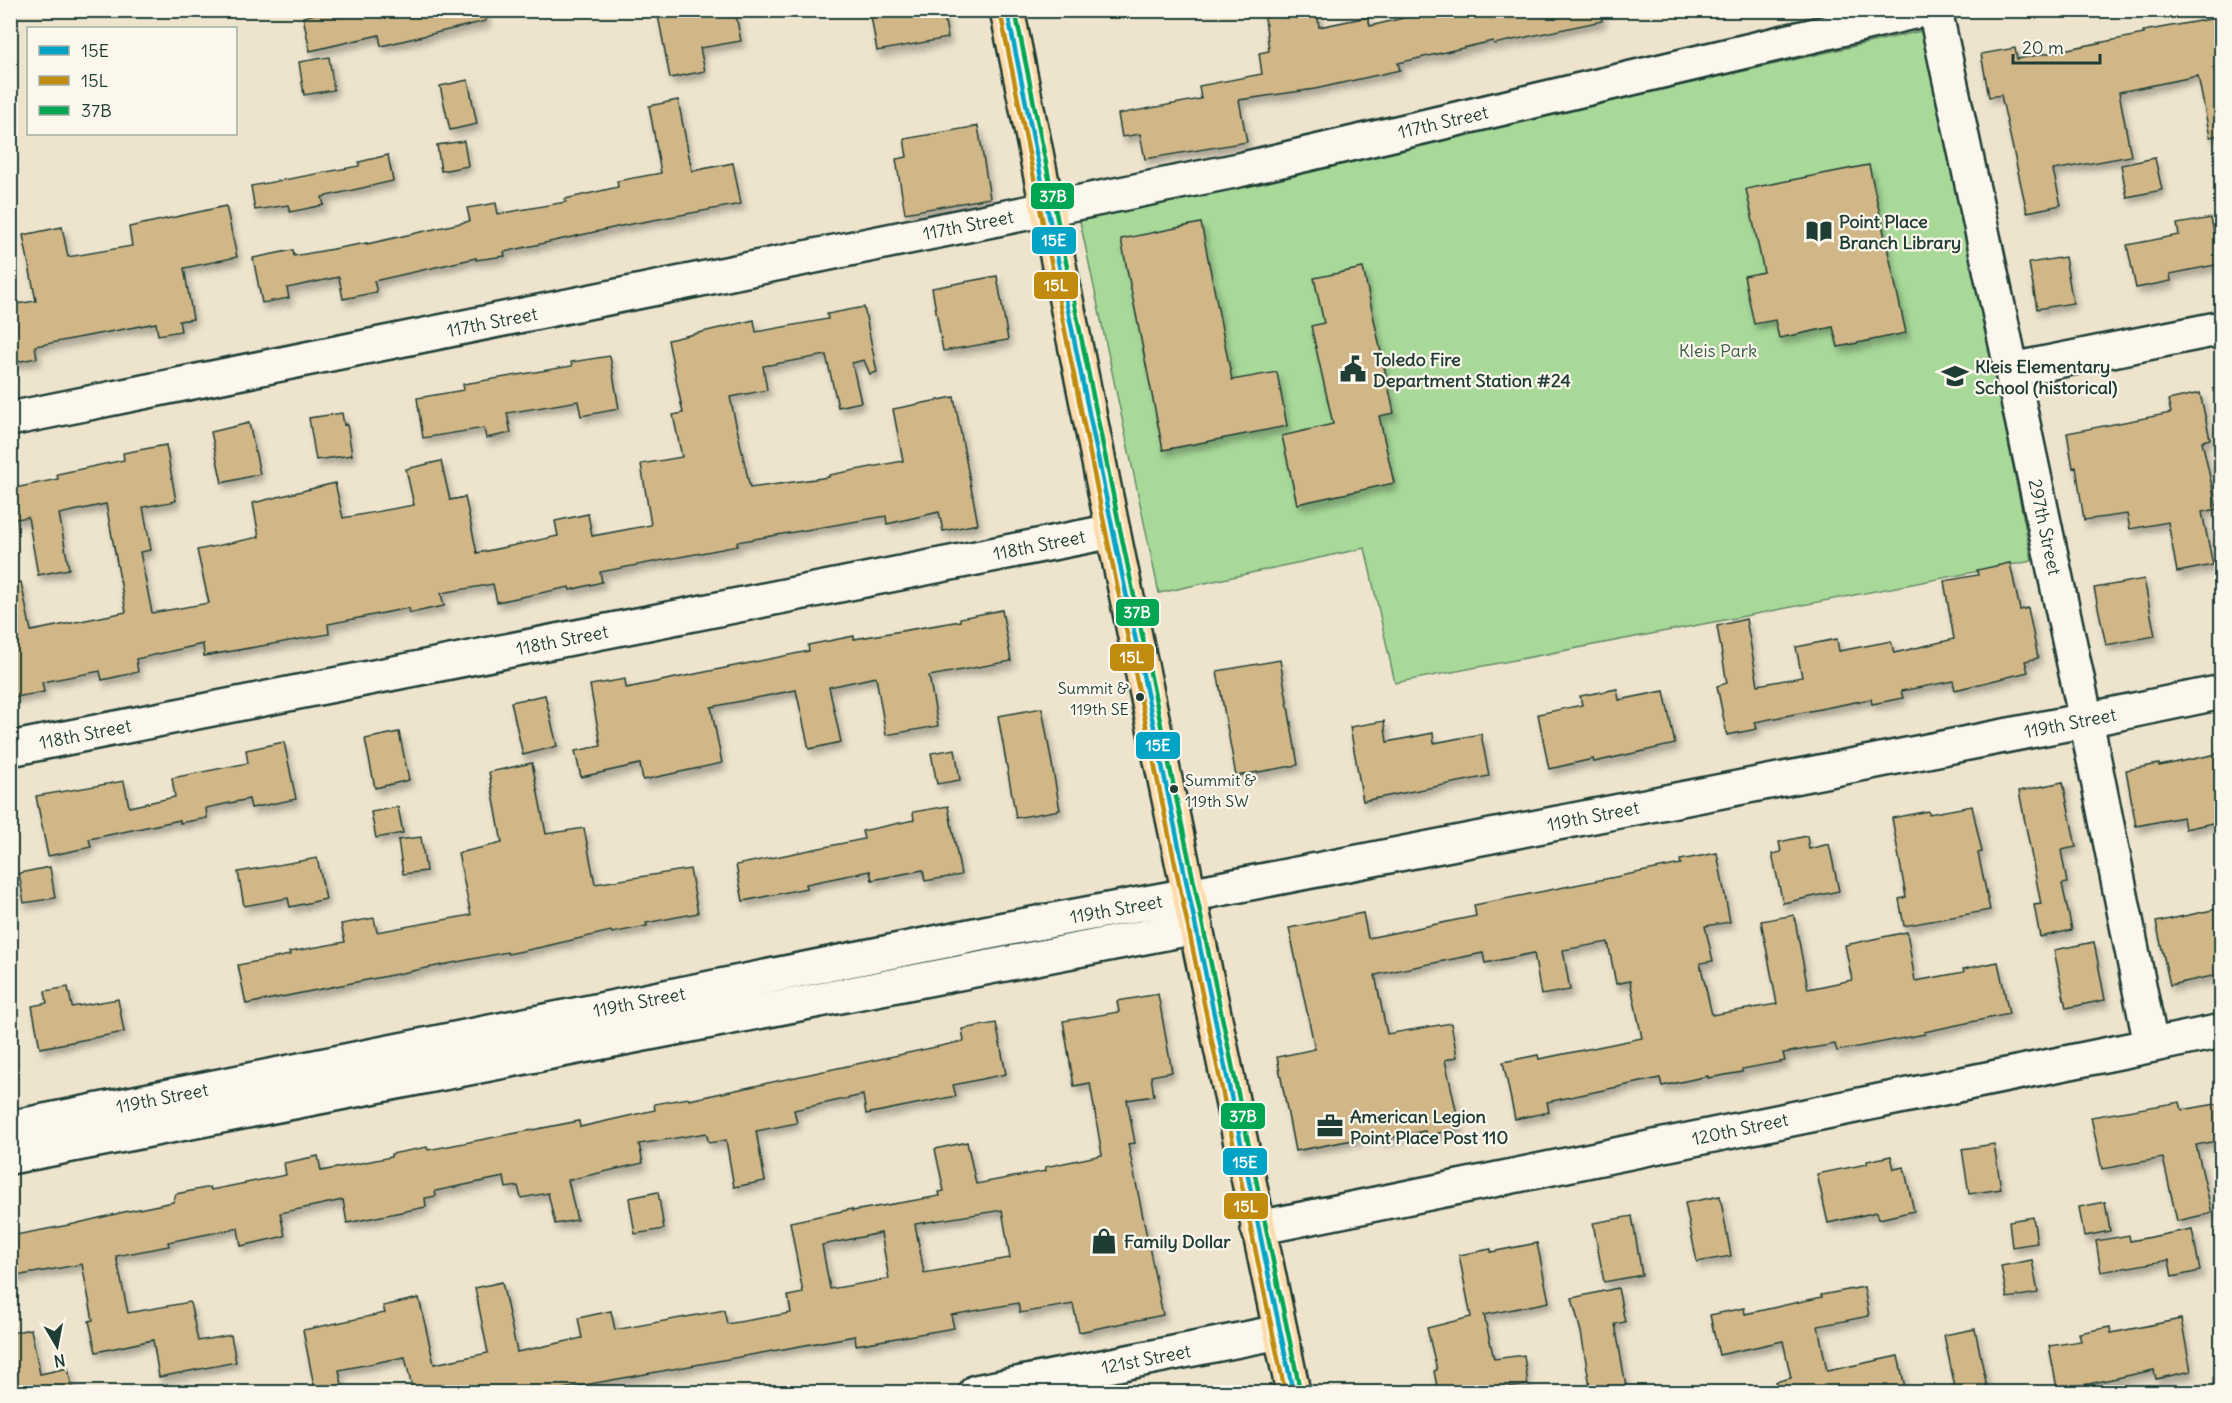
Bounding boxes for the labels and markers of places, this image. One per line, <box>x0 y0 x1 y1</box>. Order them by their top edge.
place label: Point Place Branch Library <box>1839 210 1961 254</box>
library icon: Point Place Branch Library <box>1804 216 1834 246</box>
place label: Toledo Fire Department Station #24 <box>1373 348 1572 392</box>
public building icon: Toledo Fire Department Station #24 <box>1338 354 1368 384</box>
place label: Kleis Elementary School (historical) <box>1975 355 2118 399</box>
school or university icon: Kleis Elementary School (historical) <box>1940 361 1970 391</box>
place label: Summit & 119th SE <box>1058 678 1129 719</box>
marker: Summit & 119th SE <box>1134 691 1146 703</box>
place label: Summit & 119th SW <box>1185 770 1256 811</box>
marker: Summit & 119th SW <box>1168 783 1180 795</box>
place label: American Legion Point Place Post 110 <box>1350 1105 1508 1149</box>
office icon: American Legion Point Place Post 110 <box>1315 1111 1345 1141</box>
shop icon: Family Dollar <box>1089 1226 1119 1256</box>
place label: Family Dollar <box>1124 1230 1231 1253</box>

